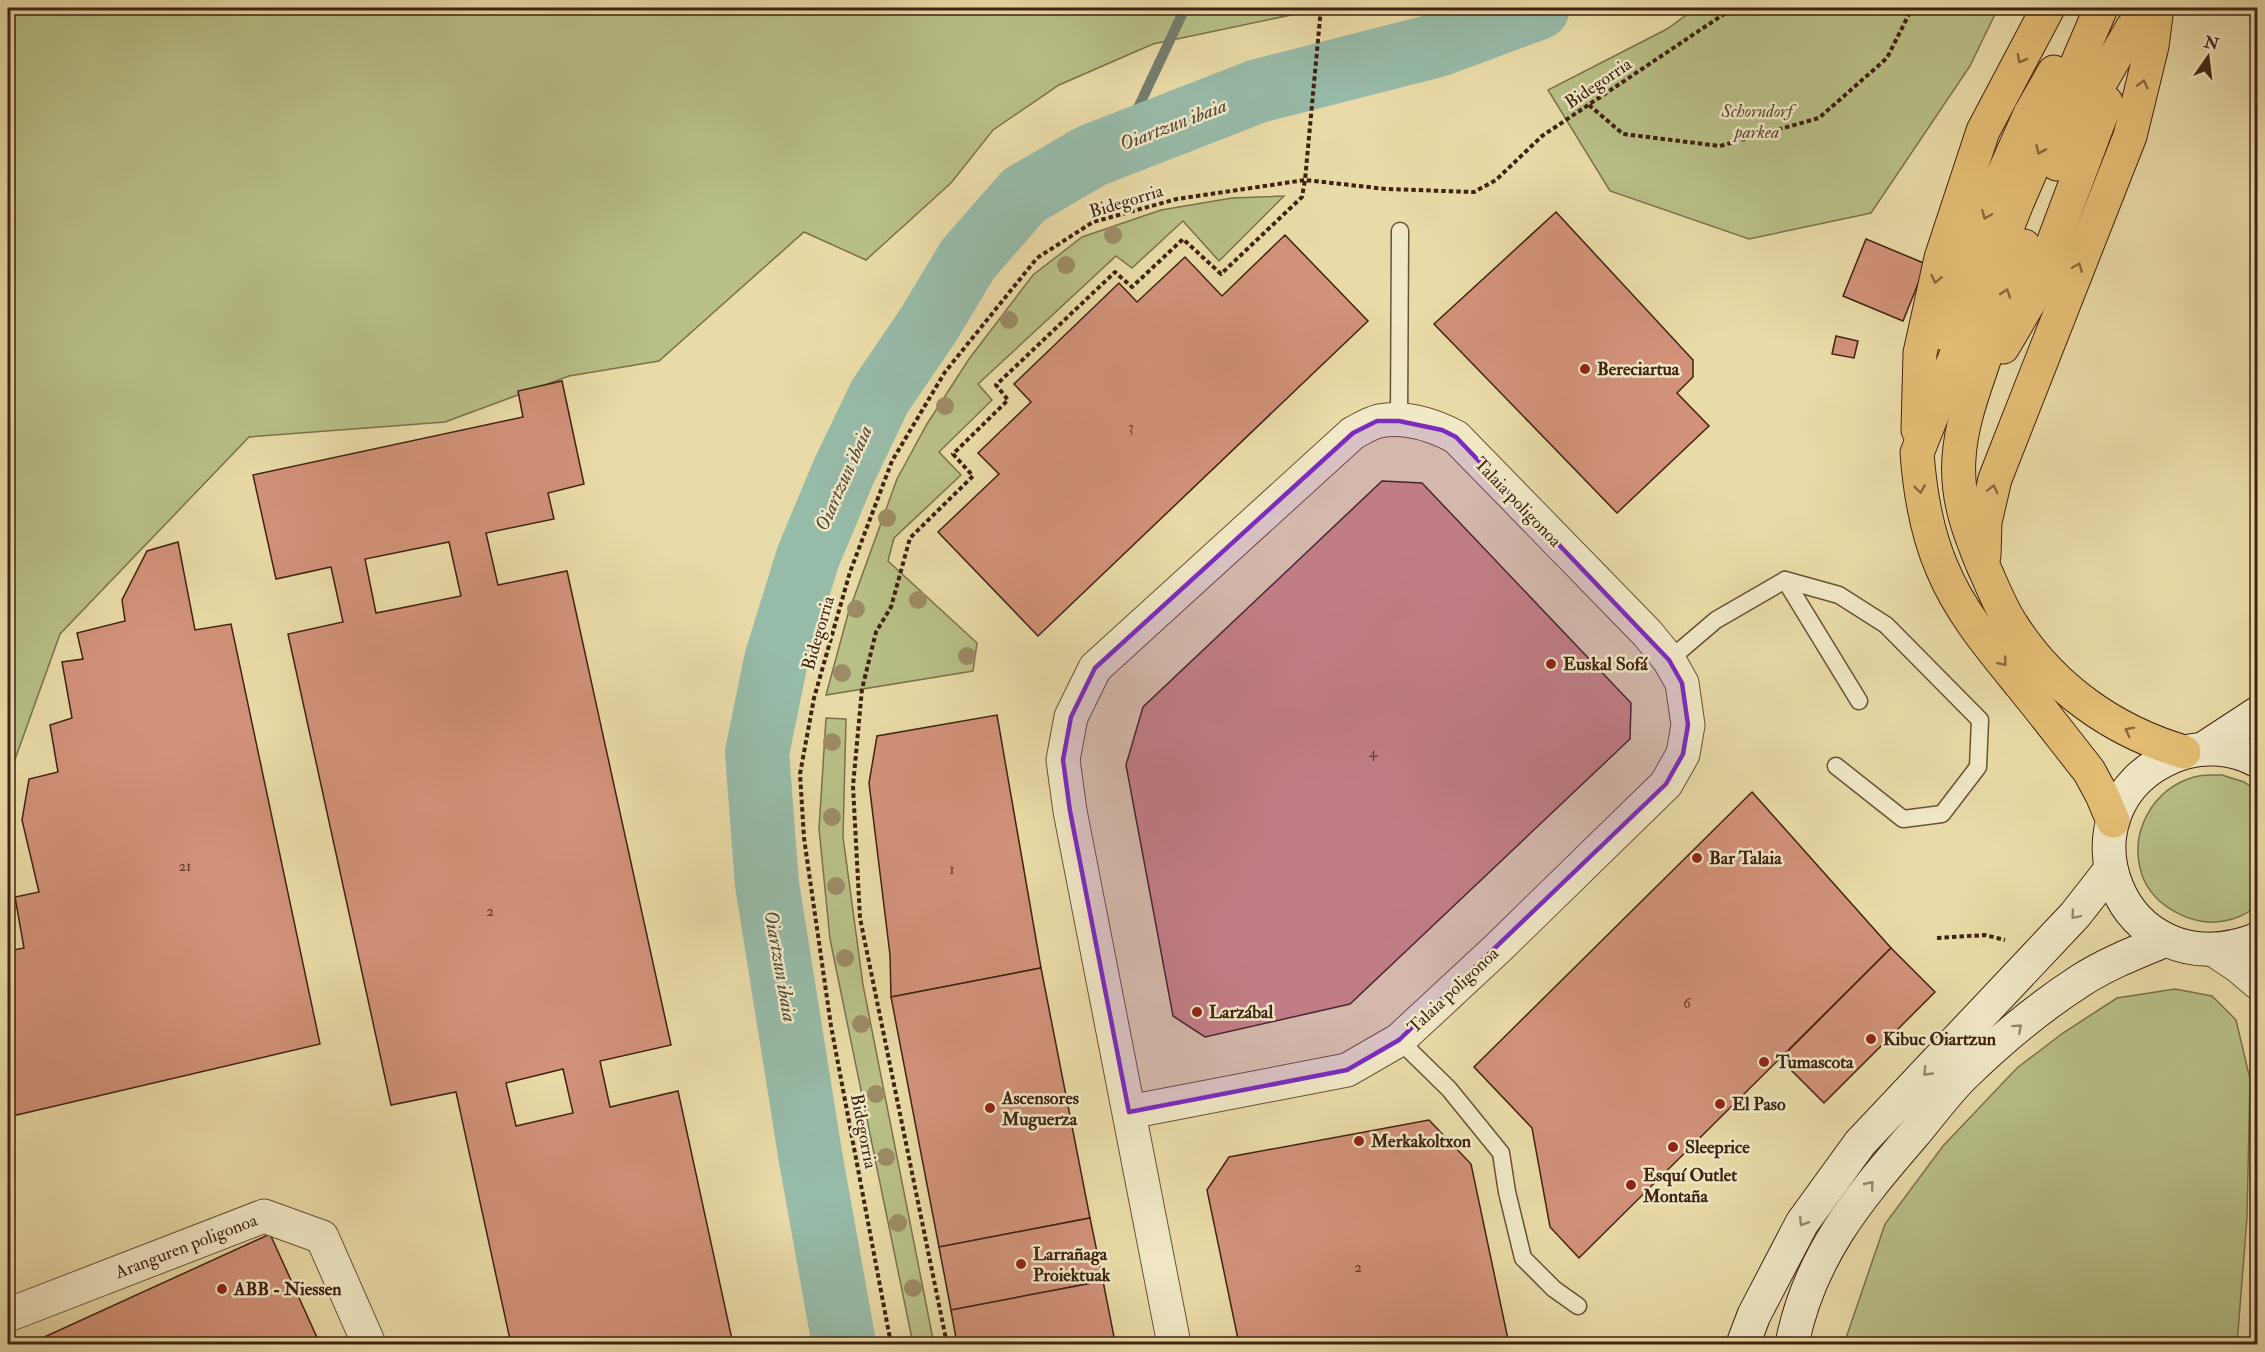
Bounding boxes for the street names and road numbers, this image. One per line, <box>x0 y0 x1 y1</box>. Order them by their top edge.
street label: Bidegorria <box>1560 52 1637 114</box>
street label: Bidegorria <box>1086 179 1166 224</box>
street label: Talaia poligonoa <box>1469 452 1567 553</box>
street label: Bidegorria <box>797 593 840 673</box>
street label: Talaia poligonoa <box>1403 942 1504 1039</box>
street label: Bidegorria <box>845 1092 882 1171</box>
street label: Aranguren poligonoa <box>111 1209 261 1284</box>

